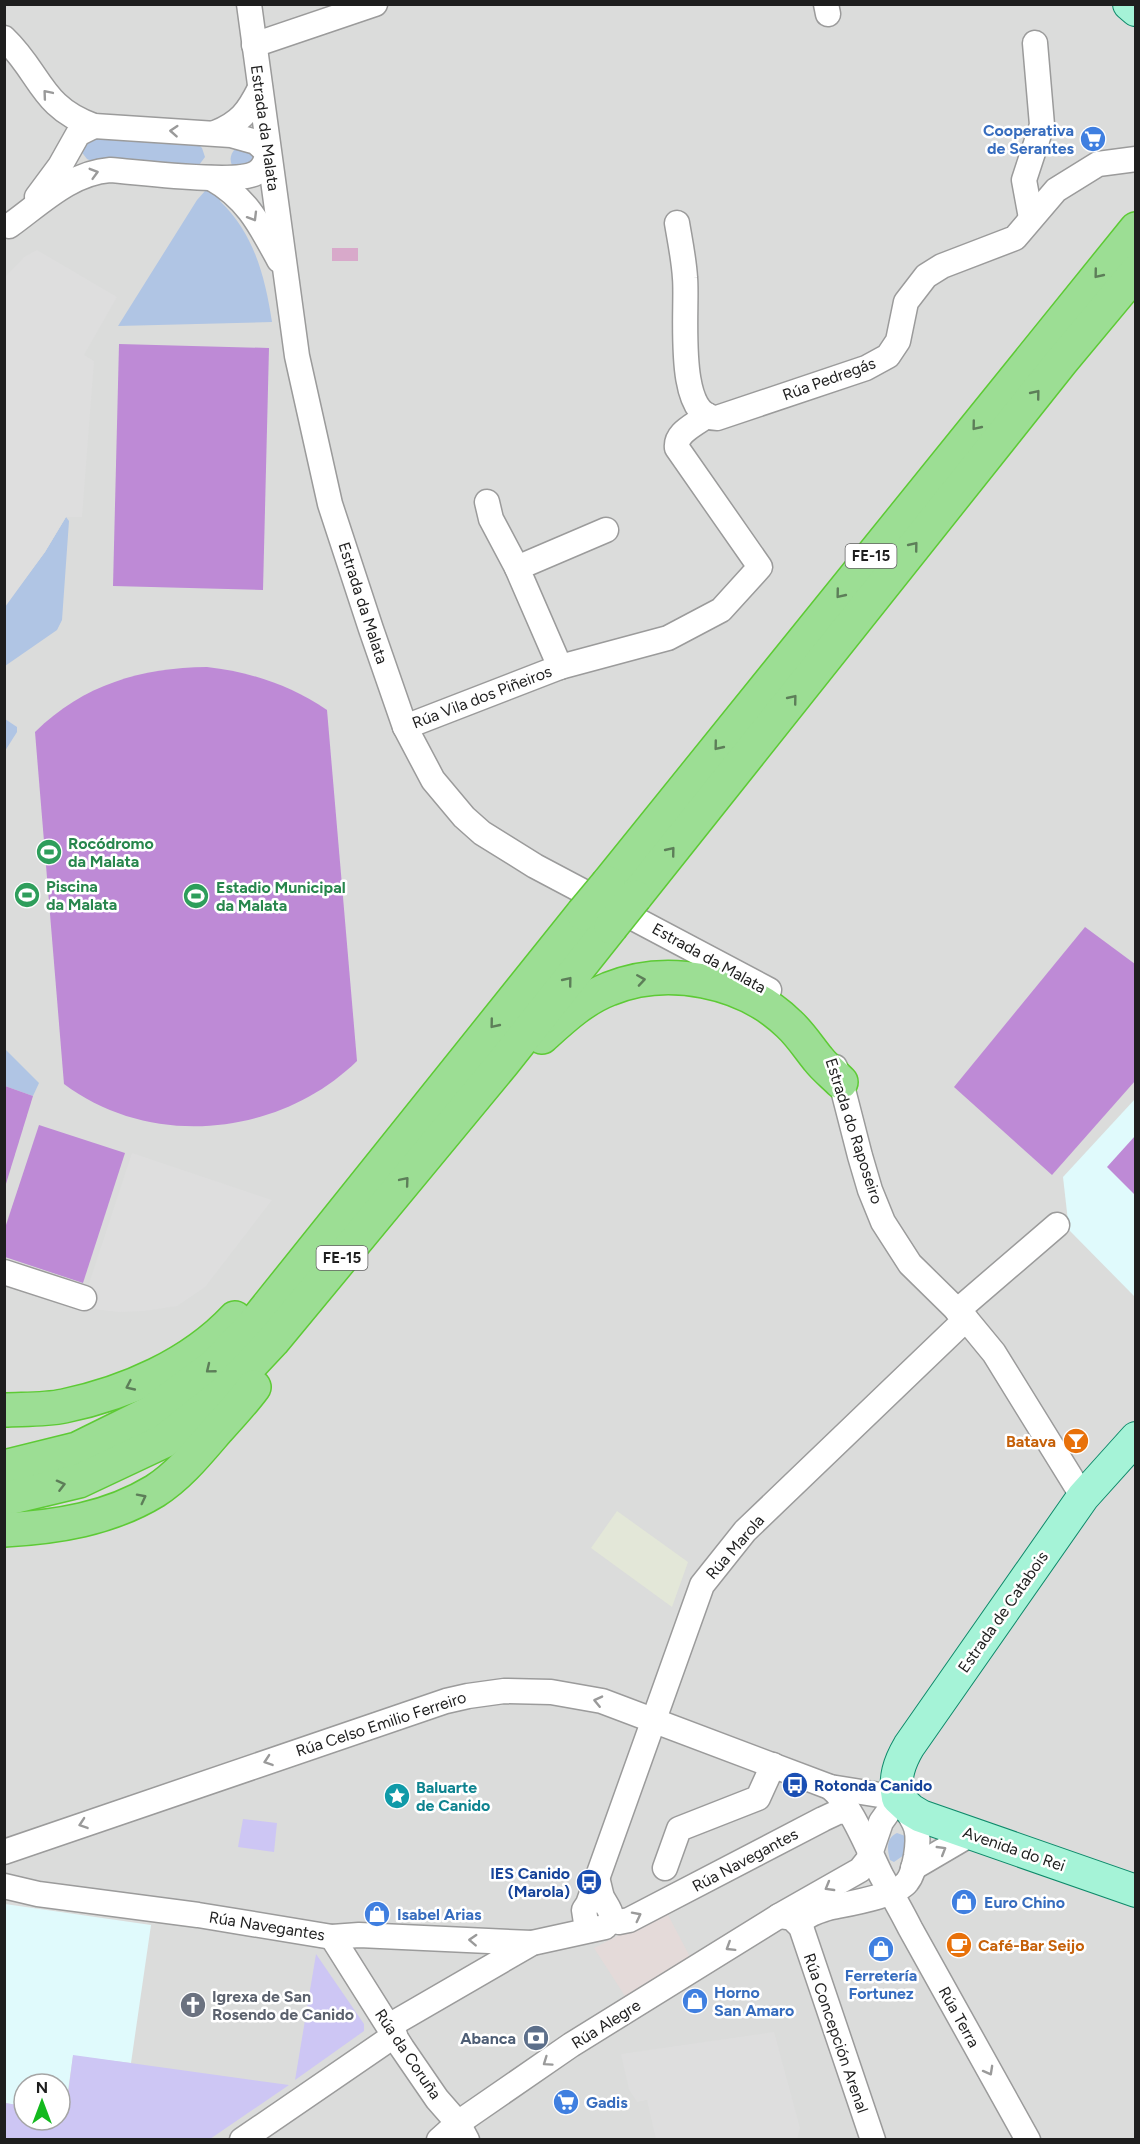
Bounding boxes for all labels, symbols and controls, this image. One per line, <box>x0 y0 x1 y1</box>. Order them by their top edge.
street label: Estrada da Malata <box>247 64 283 192</box>
one-way arrow <box>43 90 54 101</box>
place label: Cooperativa de Serantes <box>983 121 1075 158</box>
one-way arrow <box>169 124 178 137</box>
supermarket icon: Cooperativa de Serantes <box>1078 124 1108 154</box>
one-way arrow <box>88 168 99 180</box>
one-way arrow <box>246 211 258 221</box>
one-way arrow <box>1095 267 1106 278</box>
street label: Rúa Pedregás <box>780 353 878 405</box>
one-way arrow <box>1028 390 1039 401</box>
one-way arrow <box>972 419 983 430</box>
street label: Estrada da Malata <box>334 540 392 666</box>
one-way arrow <box>907 542 918 553</box>
road number: FE-15 <box>846 544 896 568</box>
one-way arrow <box>837 587 848 598</box>
street label: Rúa Vila dos Piñeiros <box>409 662 555 732</box>
one-way arrow <box>785 694 796 705</box>
one-way arrow <box>715 739 726 750</box>
place label: Rocódromo da Malata <box>68 834 154 871</box>
sports icon: Rocódromo da Malata <box>34 837 64 867</box>
one-way arrow <box>664 847 675 858</box>
place label: Piscina da Malata <box>46 877 117 914</box>
place label: Estadio Municipal da Malata <box>216 878 346 915</box>
sports icon: Piscina da Malata <box>12 880 42 910</box>
sports icon: Estadio Municipal da Malata <box>181 881 211 911</box>
street label: Estrada da Malata <box>649 919 769 997</box>
one-way arrow <box>636 974 646 987</box>
one-way arrow <box>561 977 572 988</box>
one-way arrow <box>490 1017 501 1028</box>
street label: Estrada do Raposeiro <box>821 1056 887 1206</box>
one-way arrow <box>398 1177 409 1188</box>
road number: FE-15 <box>316 1246 368 1270</box>
one-way arrow <box>206 1361 217 1372</box>
one-way arrow <box>126 1379 137 1391</box>
bar icon: Batava <box>1061 1426 1091 1456</box>
place label: Batava <box>1006 1432 1056 1451</box>
one-way arrow <box>56 1480 66 1493</box>
one-way arrow <box>135 1493 146 1505</box>
street label: Rúa Marola <box>702 1511 768 1583</box>
street label: Estrada de Catabois <box>954 1548 1052 1676</box>
street label: Rúa Celso Emilio Ferreiro <box>293 1687 469 1761</box>
one-way arrow <box>593 1695 603 1708</box>
one-way arrow <box>263 1753 274 1766</box>
bus stop icon: Rotonda Canido <box>780 1770 810 1800</box>
place label: Rotonda Canido <box>814 1776 932 1795</box>
place label: Baluarte de Canido <box>416 1778 490 1815</box>
place icon: Baluarte de Canido <box>382 1781 412 1811</box>
one-way arrow <box>78 1817 89 1830</box>
street label: Avenida do Rei <box>960 1823 1068 1875</box>
street label: Rúa Navegantes <box>689 1824 801 1896</box>
one-way arrow <box>936 1846 946 1858</box>
place label: IES Canido (Marola) <box>490 1864 570 1901</box>
bus stop icon: IES Canido (Marola) <box>574 1867 604 1897</box>
one-way arrow <box>825 1880 835 1892</box>
shop icon: Euro Chino <box>949 1887 979 1917</box>
place label: Euro Chino <box>984 1893 1065 1912</box>
shop icon: Isabel Arias <box>362 1899 392 1929</box>
place label: Isabel Arias <box>397 1905 482 1924</box>
street label: Rúa Navegantes <box>208 1907 326 1945</box>
one-way arrow <box>630 1911 641 1923</box>
cafe icon: Café-Bar Seijo <box>944 1930 974 1960</box>
one-way arrow <box>469 1934 478 1947</box>
shop icon: Ferretería Fortunez <box>866 1934 896 1964</box>
place label: Café-Bar Seijo <box>978 1936 1085 1955</box>
one-way arrow <box>725 1940 736 1951</box>
street label: Rúa Concepción Arenal <box>800 1951 872 2115</box>
place label: Ferretería Fortunez <box>845 1966 917 2003</box>
place label: Horno San Amaro <box>714 1983 794 2020</box>
street label: Rúa Terra <box>935 1983 983 2051</box>
shop icon: Horno San Amaro <box>680 1986 710 2016</box>
place label: Igrexa de San Rosendo de Canido <box>212 1987 354 2024</box>
church icon: Igrexa de San Rosendo de Canido <box>178 1990 208 2020</box>
street label: Rúa Alegre <box>568 1995 644 2053</box>
street label: Rúa da Coruña <box>371 2005 445 2103</box>
bank icon: Abanca <box>521 2023 551 2053</box>
place label: Abanca <box>460 2029 516 2048</box>
one-way arrow <box>542 2055 553 2066</box>
one-way arrow <box>982 2065 993 2075</box>
north arrow <box>12 2072 72 2132</box>
text: N <box>36 2078 48 2097</box>
supermarket icon: Gadis <box>551 2087 581 2117</box>
place label: Gadis <box>586 2093 628 2112</box>

